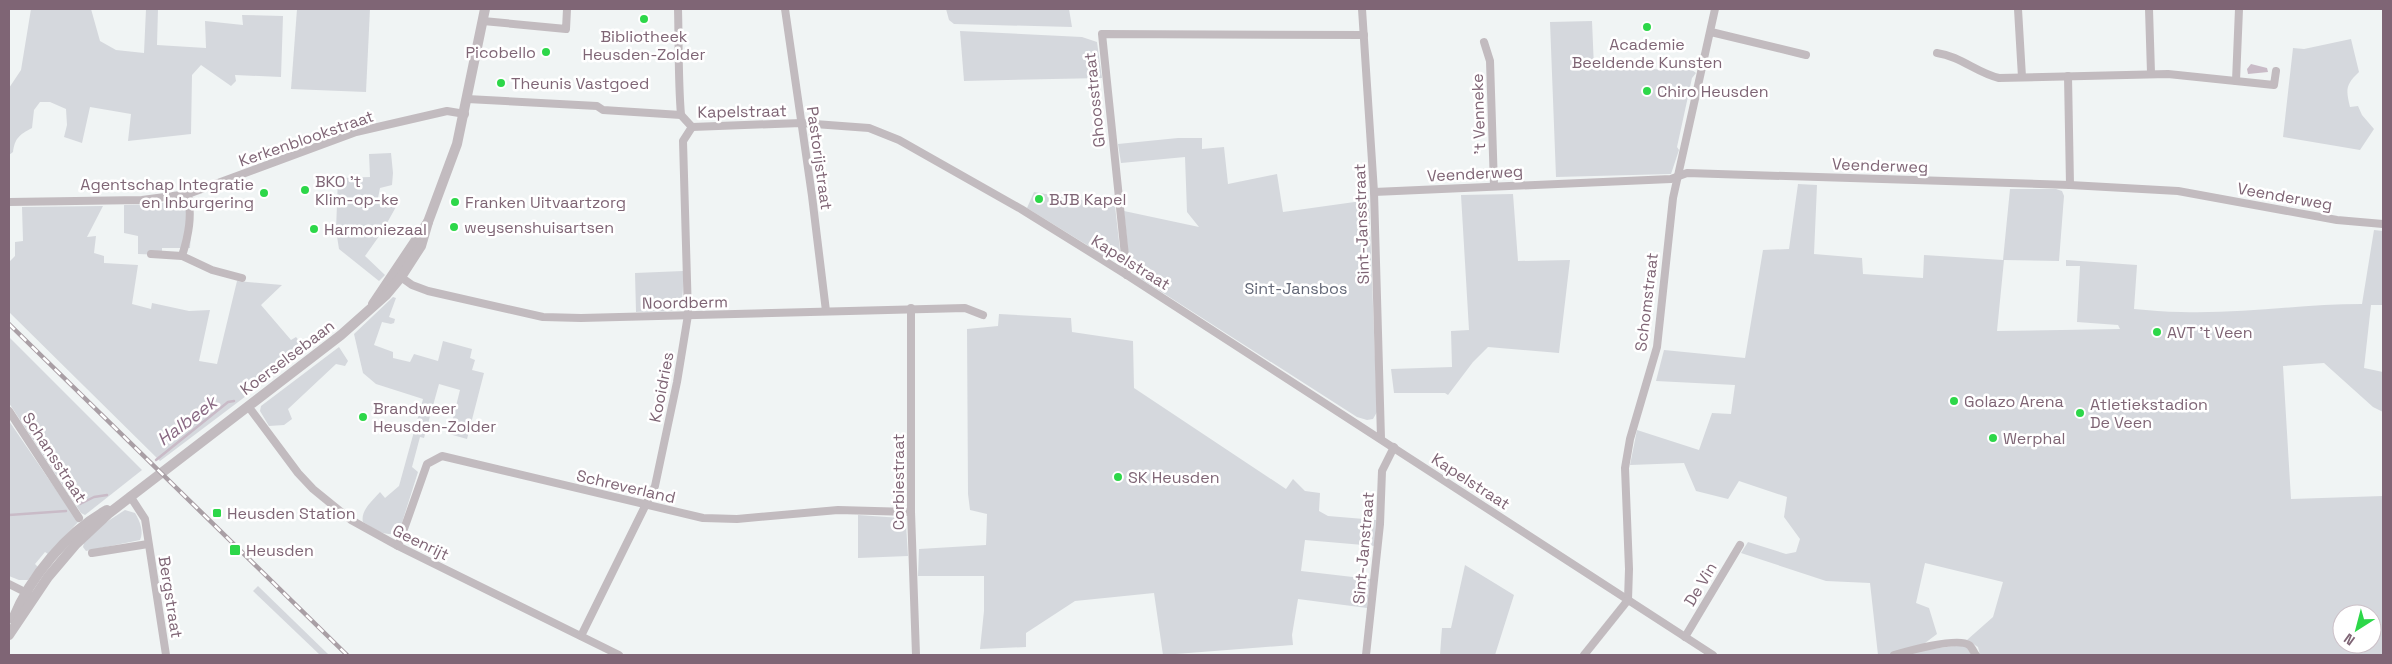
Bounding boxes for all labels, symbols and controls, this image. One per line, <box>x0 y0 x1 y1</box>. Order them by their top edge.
marker: Bibliotheek Heusden-Zolder <box>638 13 650 25</box>
marker: Academie Beeldende Kunsten <box>1641 21 1653 33</box>
place label: Bibliotheek Heusden-Zolder <box>582 26 706 65</box>
place label: Academie Beeldende Kunsten <box>1572 34 1722 73</box>
place label: Picobello <box>466 42 536 63</box>
marker: Picobello <box>540 46 552 58</box>
street label: Ghoosstraat <box>1079 52 1110 148</box>
place label: Theunis Vastgoed <box>511 73 649 94</box>
street label: 't Venneke <box>1467 73 1490 155</box>
marker: Theunis Vastgoed <box>495 77 507 89</box>
place label: Chiro Heusden <box>1657 81 1769 102</box>
marker: Chiro Heusden <box>1641 85 1653 97</box>
street label: Kapelstraat <box>697 100 787 123</box>
street label: Pastorijstraat <box>802 105 837 211</box>
street label: Kerkenblookstraat <box>236 106 376 171</box>
street label: Veenderweg <box>1832 153 1928 178</box>
street label: Veenderweg <box>1426 160 1524 187</box>
street label: Sint-Jansstraat <box>1349 163 1374 285</box>
place label: BKO 't Klim-op-ke <box>315 171 399 210</box>
place label: Agentschap Integratie en Inburgering <box>80 174 254 213</box>
street label: Veenderweg <box>2236 178 2334 215</box>
marker: BKO 't Klim-op-ke <box>299 184 311 196</box>
marker: Agentschap Integratie en Inburgering <box>258 187 270 199</box>
place label: BJB Kapel <box>1049 189 1126 210</box>
place label: Franken Uitvaartzorg <box>465 192 626 213</box>
marker: BJB Kapel <box>1033 193 1045 205</box>
marker: Franken Uitvaartzorg <box>449 196 461 208</box>
place label: weysenshuisartsen <box>464 217 614 238</box>
place label: Harmoniezaal <box>324 219 427 240</box>
marker: weysenshuisartsen <box>448 221 460 233</box>
marker: Harmoniezaal <box>308 223 320 235</box>
street label: Kapelstraat <box>1087 230 1174 295</box>
street label: Schomstraat <box>1630 251 1663 353</box>
park label: Sint-Jansbos <box>1245 278 1347 299</box>
street label: Noordberm <box>642 291 728 314</box>
street label: Koerselsebaan <box>236 315 339 400</box>
place label: AVT 't Veen <box>2167 322 2253 343</box>
marker: AVT 't Veen <box>2151 326 2163 338</box>
street label: Kooidries <box>644 350 679 424</box>
water label: Halbeek <box>152 389 223 451</box>
place label: Golazo Arena <box>1964 391 2064 412</box>
place label: Atletiekstadion De Veen <box>2090 394 2208 433</box>
marker: Golazo Arena <box>1948 395 1960 407</box>
place label: Brandweer Heusden-Zolder <box>373 398 496 437</box>
marker: Atletiekstadion De Veen <box>2074 407 2086 419</box>
street label: Schansstraat <box>18 408 92 506</box>
marker: Brandweer Heusden-Zolder <box>357 411 369 423</box>
place label: Werphal <box>2003 428 2066 449</box>
marker: Werphal <box>1987 432 1999 444</box>
street label: Corbiestraat <box>888 434 909 530</box>
street label: Kapelstraat <box>1428 448 1514 515</box>
street label: Schreverland <box>574 465 678 508</box>
place label: SK Heusden <box>1128 467 1219 488</box>
marker: SK Heusden <box>1112 471 1124 483</box>
street label: Sint-Janstraat <box>1348 491 1379 605</box>
place label: Heusden Station <box>227 503 356 524</box>
marker: Heusden Station <box>211 507 223 519</box>
street label: Geenrijt <box>389 520 453 565</box>
place label: Heusden <box>246 540 314 561</box>
marker: Heusden <box>228 543 242 557</box>
street label: Bergstraat <box>154 555 187 640</box>
street label: De Vin <box>1679 558 1722 610</box>
north arrow <box>2332 604 2382 654</box>
text: N <box>2340 629 2358 650</box>

